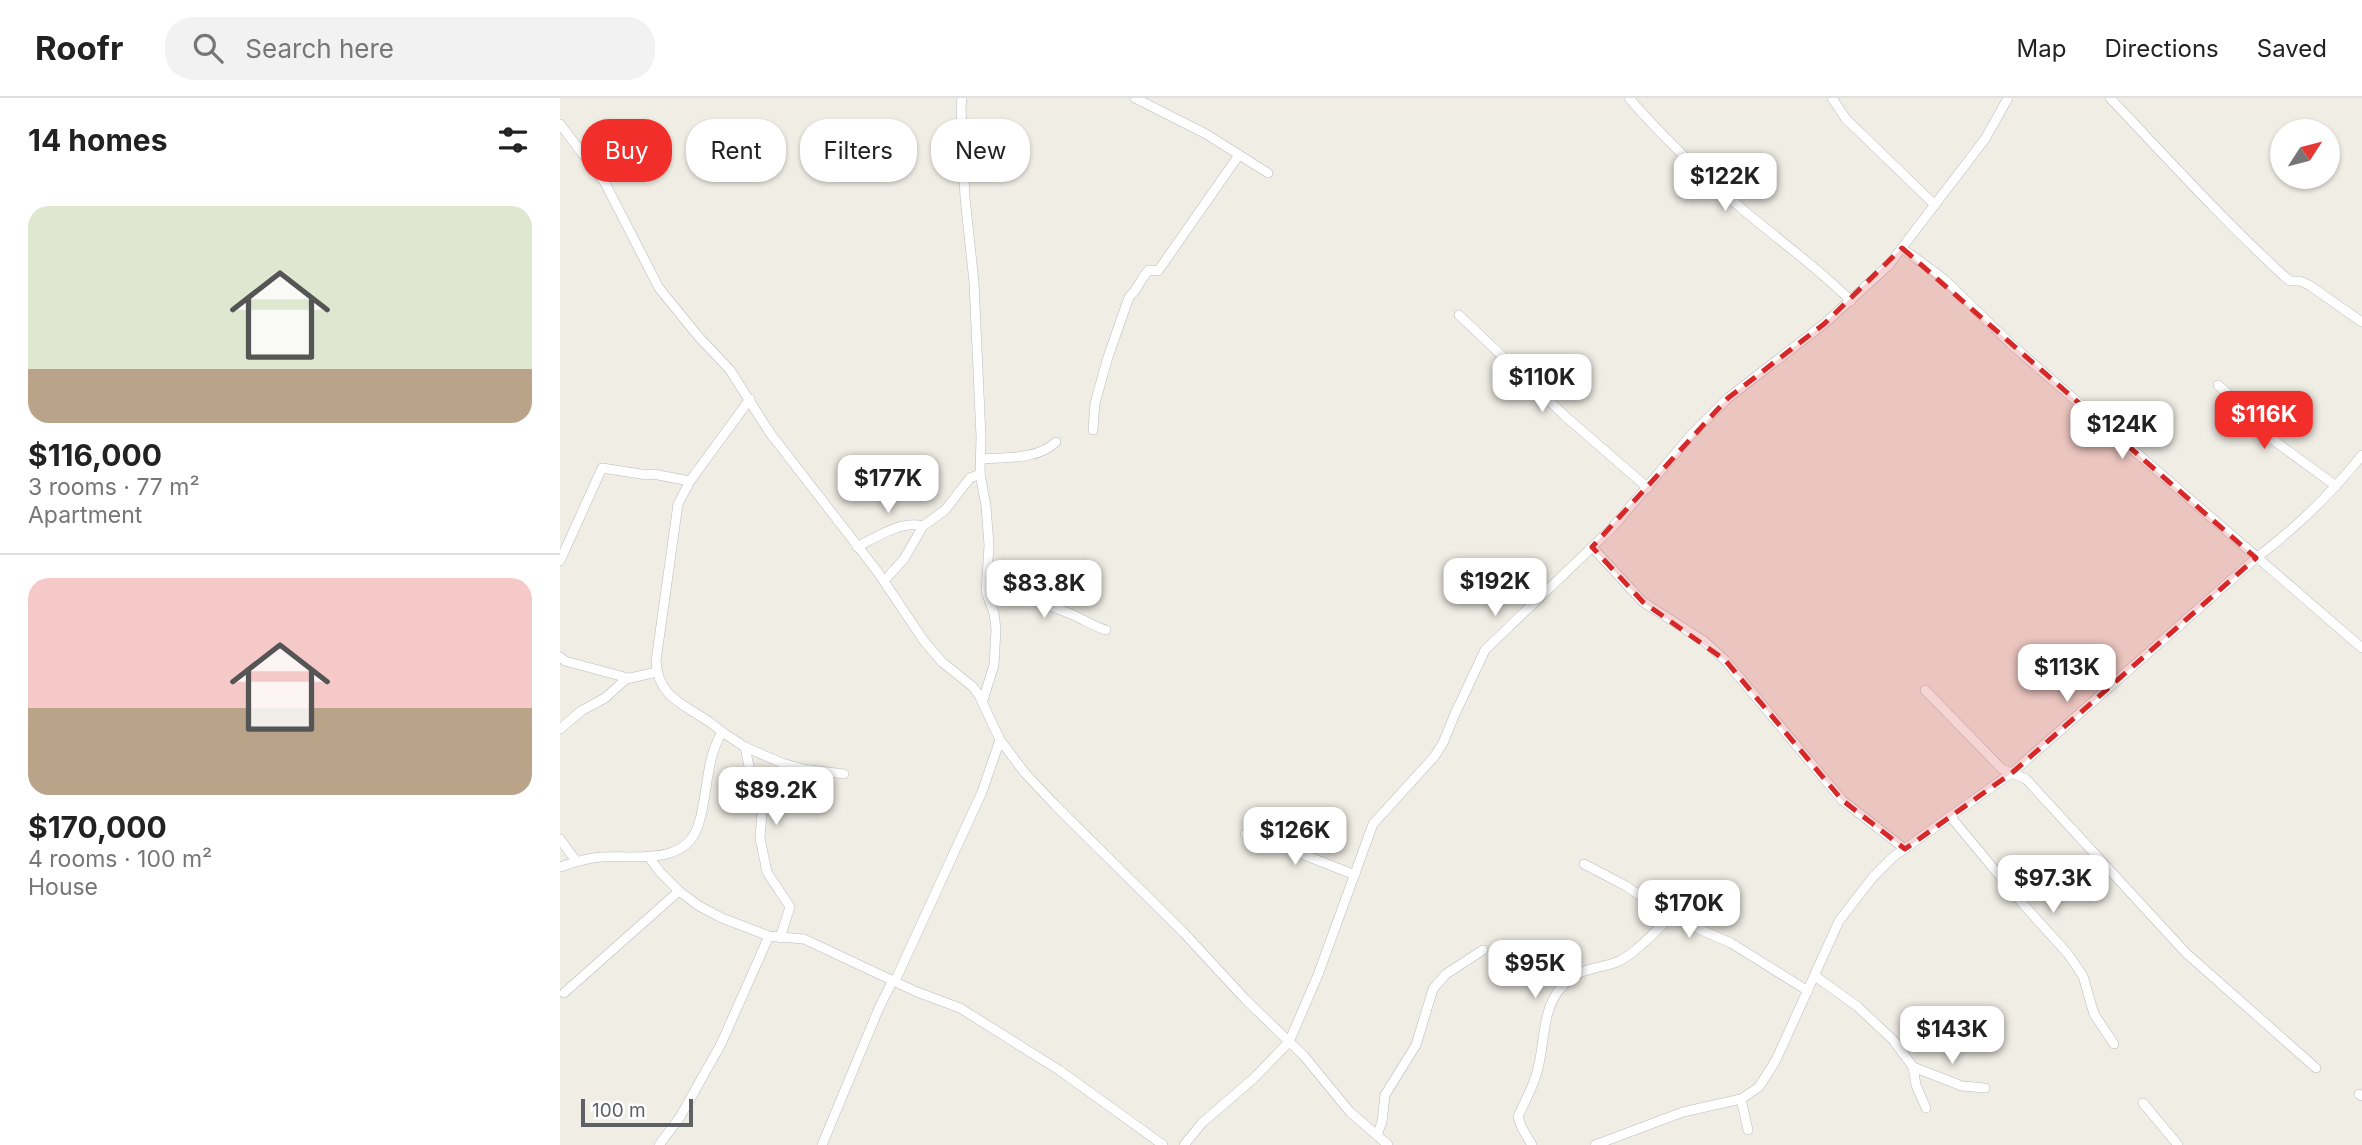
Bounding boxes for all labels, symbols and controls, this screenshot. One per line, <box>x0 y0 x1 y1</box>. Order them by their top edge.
search box <box>165 17 655 80</box>
text: Roofr <box>35 28 123 68</box>
icon: search <box>189 29 227 67</box>
text: Search here <box>245 33 394 64</box>
text: Map <box>2017 34 2066 63</box>
text: Directions <box>2104 34 2219 63</box>
text: Saved <box>2257 34 2327 63</box>
chip: Buy <box>581 119 672 182</box>
chip: Rent <box>686 119 786 182</box>
chip: Filters <box>800 119 917 182</box>
chip: New <box>931 119 1030 182</box>
north arrow <box>2270 119 2340 189</box>
map controls <box>2270 119 2340 189</box>
icon: filters <box>494 121 532 159</box>
text: 14 homes <box>28 122 167 158</box>
pin: $122K <box>1676 153 1774 213</box>
text: $122K <box>1690 162 1760 190</box>
icon: home <box>217 252 343 378</box>
pin: $110K <box>1493 354 1591 414</box>
text: $110K <box>1509 363 1575 391</box>
pin: $116K <box>2215 392 2313 451</box>
text: $116K <box>2231 400 2297 428</box>
pin: $124K <box>2073 402 2171 461</box>
text: $124K <box>2086 410 2158 438</box>
text: $116,000 <box>28 437 162 473</box>
pin: $177K <box>839 456 937 515</box>
text: $177K <box>854 464 922 492</box>
text: 3 rooms · 77 m² <box>28 473 200 501</box>
text: Apartment <box>28 501 142 529</box>
pin: $192K <box>1446 559 1544 618</box>
pin: $83.8K <box>987 560 1101 620</box>
text: $192K <box>1460 567 1530 595</box>
text: $83.8K <box>1003 569 1085 597</box>
icon: home <box>217 624 343 750</box>
pin: $113K <box>2018 644 2116 704</box>
text: $113K <box>2034 653 2100 681</box>
pin: $89.2K <box>719 768 833 827</box>
text: $89.2K <box>734 776 818 804</box>
pin: $126K <box>1246 808 1344 867</box>
text: $170,000 <box>28 809 167 845</box>
text: $126K <box>1260 816 1330 844</box>
text: 4 rooms · 100 m² <box>28 845 212 873</box>
pin: $97.3K <box>1996 856 2110 915</box>
text: $97.3K <box>2014 864 2092 892</box>
text: House <box>28 873 98 901</box>
pin: $170K <box>1640 880 1738 940</box>
text: $170K <box>1654 889 1724 917</box>
pin: $95K <box>1494 940 1576 1000</box>
text: $95K <box>1504 949 1566 977</box>
pin: $143K <box>1903 1006 2001 1066</box>
text: $143K <box>1916 1015 1988 1043</box>
scale bar <box>581 1096 693 1128</box>
text: 100 m <box>592 1099 646 1122</box>

